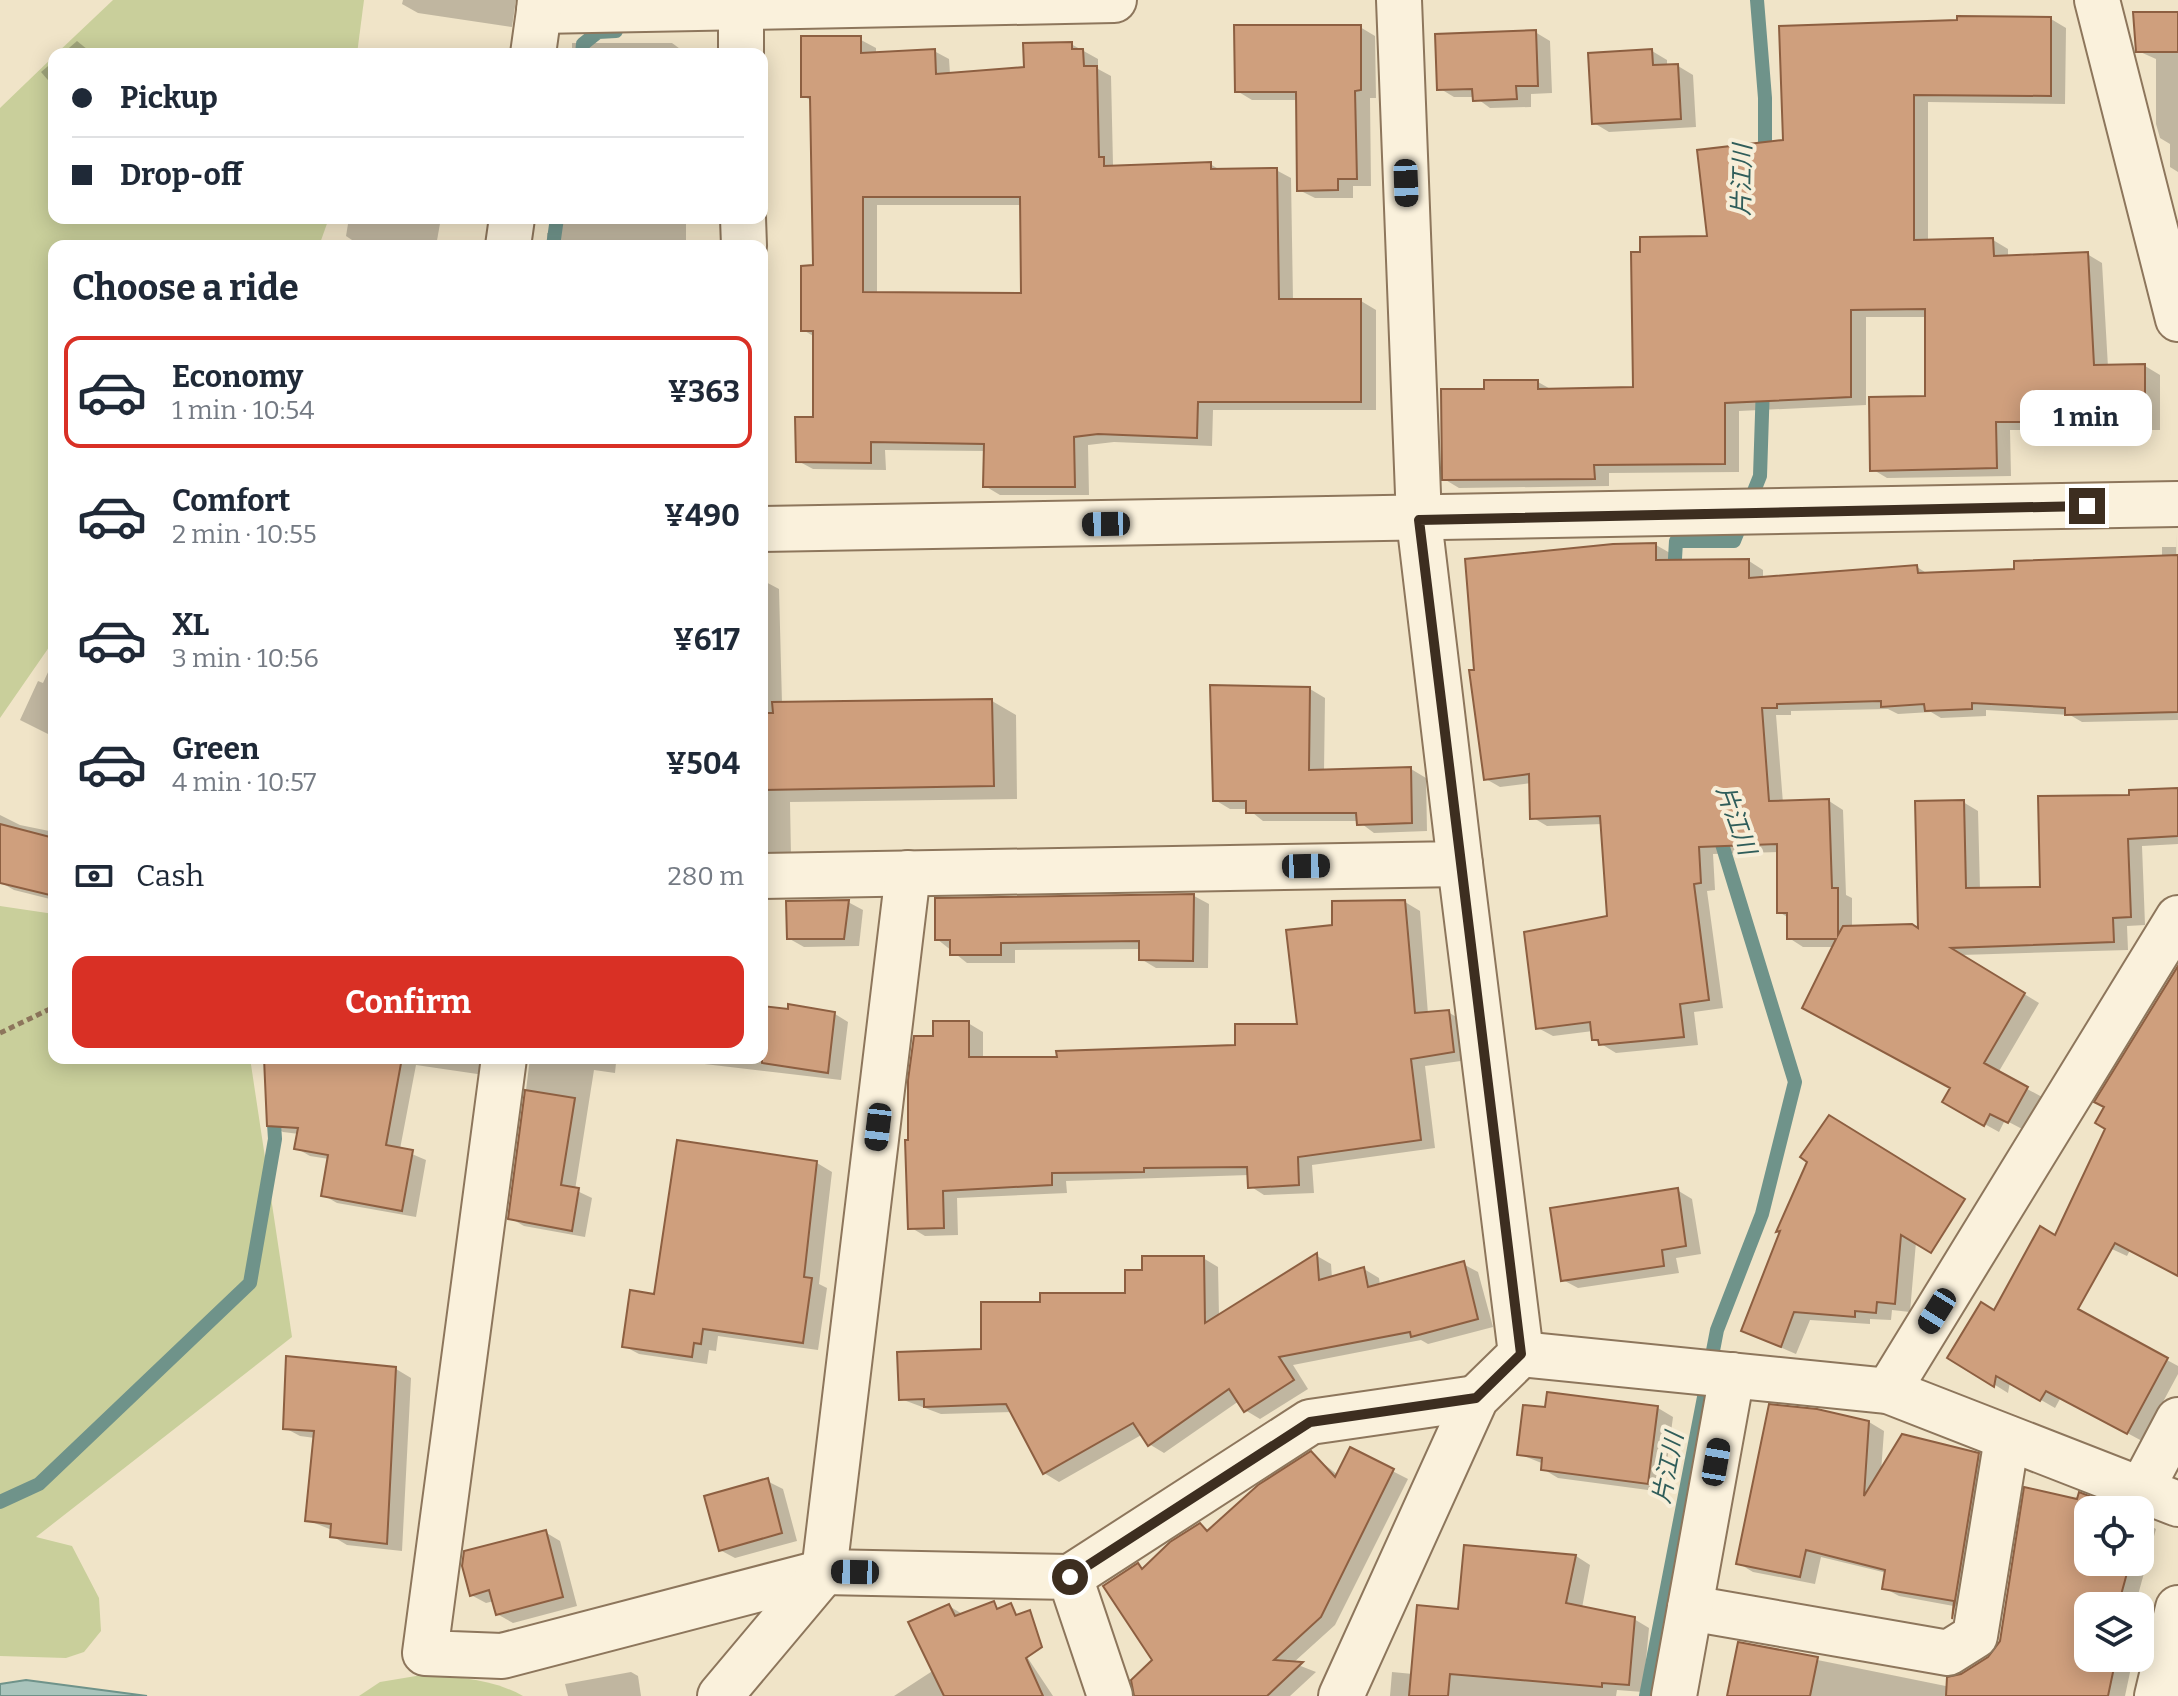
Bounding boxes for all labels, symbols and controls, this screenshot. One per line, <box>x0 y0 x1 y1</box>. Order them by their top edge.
text: Pickup <box>120 80 218 116</box>
water label: 片江川 <box>1727 141 1757 216</box>
text: Drop-off <box>120 157 242 193</box>
car <box>1393 159 1419 207</box>
text: Choose a ride <box>72 266 299 310</box>
icon: car <box>76 356 148 428</box>
text: Economy <box>172 359 303 395</box>
text: ¥363 <box>668 374 740 410</box>
callout: 1 min <box>2021 390 2153 446</box>
text: 1 min · 10:54 <box>172 395 314 426</box>
text: 1 min <box>2053 402 2119 433</box>
icon: car <box>76 480 148 552</box>
text: Comfort <box>172 483 290 519</box>
route end <box>2069 488 2105 524</box>
text: ¥490 <box>664 498 740 534</box>
car <box>1082 512 1130 536</box>
text: 2 min · 10:55 <box>172 519 317 550</box>
icon: car <box>76 604 148 676</box>
text: XL <box>172 607 209 643</box>
text: ¥617 <box>673 622 740 658</box>
text: 3 min · 10:56 <box>172 643 319 674</box>
icon: car <box>76 728 148 800</box>
text: Green <box>172 731 259 767</box>
text: ¥504 <box>666 746 740 782</box>
text: 4 min · 10:57 <box>172 767 316 798</box>
water label: 片江川 <box>1711 781 1762 861</box>
icon: cash <box>72 854 116 898</box>
car <box>1282 854 1330 878</box>
text: Cash <box>136 858 204 894</box>
text: 280 m <box>668 861 744 892</box>
button: Confirm <box>72 956 744 1048</box>
car <box>863 1102 893 1152</box>
car <box>1914 1284 1960 1338</box>
water label: 片江川 <box>1647 1427 1689 1506</box>
car <box>1700 1436 1732 1488</box>
map controls <box>2074 1496 2154 1672</box>
button: locate <box>2074 1496 2154 1576</box>
route start <box>1052 1559 1088 1595</box>
car <box>831 1560 879 1584</box>
button: layers <box>2074 1592 2154 1672</box>

